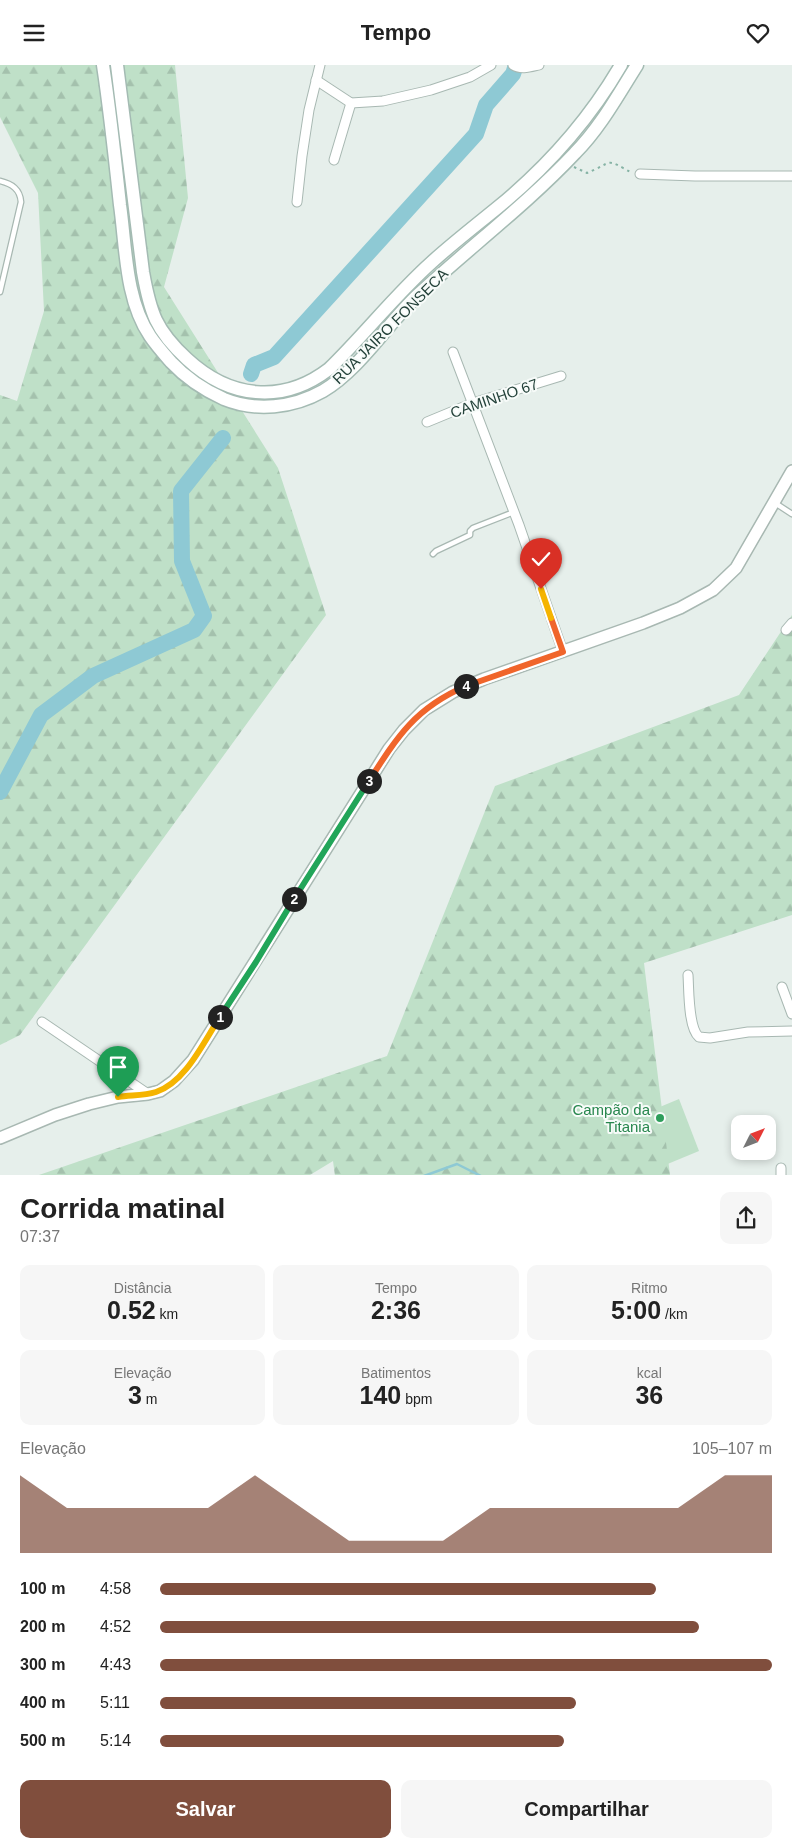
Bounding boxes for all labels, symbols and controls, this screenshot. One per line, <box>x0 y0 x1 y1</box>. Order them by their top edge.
icon: menu <box>20 19 48 47</box>
icon: heart <box>744 19 772 47</box>
text: Tempo <box>361 20 431 45</box>
street label: RUA JAIRO FONSECA <box>329 265 451 387</box>
street label: CAMINHO 67 <box>448 375 540 421</box>
pin <box>520 538 562 589</box>
icon: check <box>527 545 555 573</box>
pin: 4 <box>454 673 478 699</box>
text: 4 <box>463 678 470 694</box>
pin: 3 <box>356 769 382 793</box>
text: 3 <box>366 773 373 789</box>
pin: 2 <box>282 887 306 911</box>
text: 2 <box>291 891 298 907</box>
pin: 1 <box>208 1005 232 1029</box>
text: 1 <box>217 1009 224 1025</box>
pin <box>97 1046 139 1097</box>
icon: arrive <box>104 1053 132 1081</box>
place label: Campão da Titania <box>572 1101 651 1135</box>
marker: Campão da Titania <box>654 1112 666 1124</box>
north arrow <box>731 1115 776 1160</box>
map controls <box>731 1115 776 1160</box>
button: share <box>720 1192 772 1244</box>
text: Corrida matinal <box>20 1193 225 1224</box>
text: 07:37 <box>20 1228 60 1245</box>
text: Distância <box>114 1280 171 1296</box>
text: Tempo <box>375 1280 417 1296</box>
text: Ritmo <box>631 1280 668 1296</box>
text: 0.52 <box>107 1296 156 1324</box>
text: 2:36 <box>371 1296 421 1324</box>
text: 5:00 <box>611 1296 661 1324</box>
text: km <box>156 1306 178 1322</box>
text: /km <box>661 1306 688 1322</box>
text: Elevação <box>114 1365 171 1381</box>
text: Batimentos <box>361 1365 431 1381</box>
text: kcal <box>637 1365 662 1381</box>
text: 3 <box>128 1381 142 1409</box>
text: 140 <box>360 1381 401 1409</box>
text: 36 <box>635 1381 663 1409</box>
text: m <box>142 1391 157 1407</box>
text: bpm <box>401 1391 432 1407</box>
text: Elevação <box>20 1440 86 1457</box>
text: 105–107 m <box>692 1440 772 1457</box>
text: 100 m <box>20 1580 65 1597</box>
text: 4:58 <box>100 1580 131 1597</box>
text: 200 m <box>20 1618 65 1635</box>
text: 4:52 <box>100 1618 131 1635</box>
text: 300 m <box>20 1656 65 1673</box>
text: 4:43 <box>100 1656 131 1673</box>
text: 400 m <box>20 1694 65 1711</box>
text: 5:11 <box>100 1694 130 1711</box>
text: 500 m <box>20 1732 65 1749</box>
text: 5:14 <box>100 1732 131 1749</box>
button: Salvar <box>20 1780 391 1838</box>
button: Compartilhar <box>401 1780 772 1838</box>

